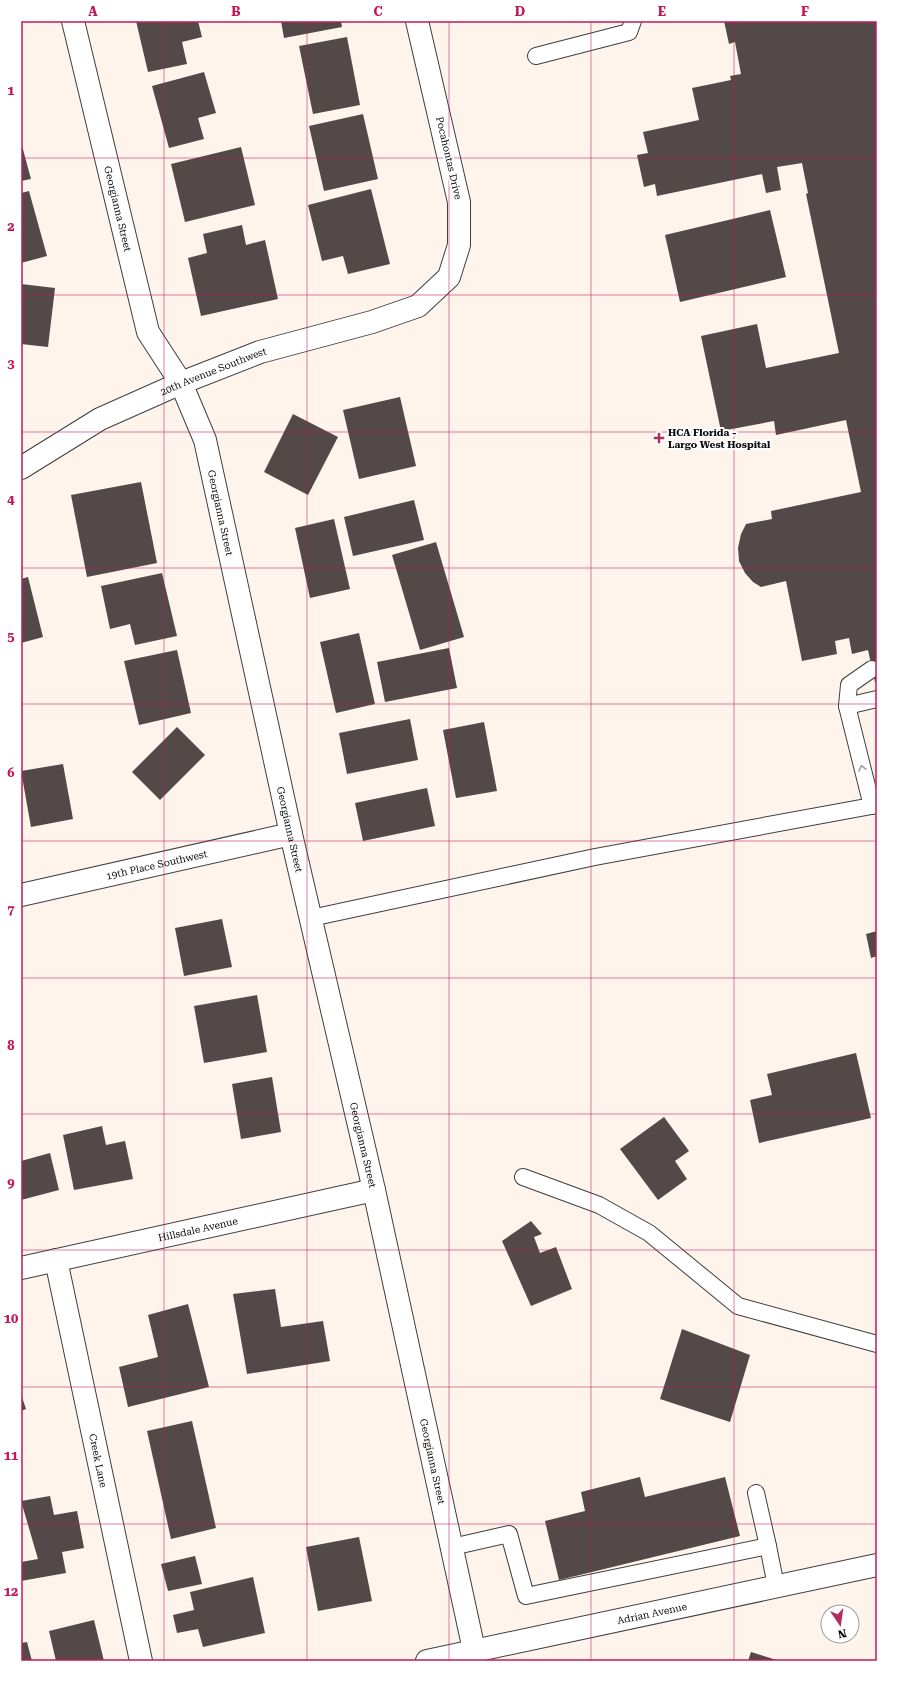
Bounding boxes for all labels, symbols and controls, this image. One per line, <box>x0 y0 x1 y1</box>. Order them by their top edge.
text: A <box>88 4 98 19</box>
text: B <box>231 4 241 19</box>
text: C <box>373 4 383 19</box>
text: D <box>515 4 525 19</box>
text: E <box>658 4 666 19</box>
text: F <box>801 4 809 19</box>
text: 1 <box>7 83 15 98</box>
street label: Pocahontas Drive <box>434 115 464 201</box>
street label: Georgianna Street <box>103 165 134 253</box>
text: 2 <box>7 219 15 234</box>
street label: 20th Avenue Southwest <box>158 345 268 397</box>
text: 3 <box>7 356 15 371</box>
place label: HCA Florida - Largo West Hospital <box>668 427 771 450</box>
marker: HCA Florida - Largo West Hospital <box>653 432 665 444</box>
street label: Georgianna Street <box>206 469 236 557</box>
text: 4 <box>7 492 15 507</box>
text: 5 <box>7 629 15 644</box>
text: 6 <box>7 765 15 780</box>
one-way arrow <box>859 765 867 772</box>
street label: Georgianna Street <box>275 785 305 873</box>
street label: 19th Place Southwest <box>105 848 208 881</box>
text: 7 <box>7 902 15 917</box>
text: 8 <box>7 1038 15 1053</box>
street label: Georgianna Street <box>348 1101 379 1189</box>
text: 9 <box>7 1175 15 1190</box>
street label: Hillsdale Avenue <box>157 1215 239 1243</box>
text: 10 <box>4 1311 18 1326</box>
street label: Georgianna Street <box>418 1417 448 1506</box>
street label: Creek Lane <box>87 1433 110 1489</box>
text: 11 <box>4 1448 18 1463</box>
text: 12 <box>4 1584 18 1599</box>
street label: Adrian Avenue <box>616 1600 688 1626</box>
north arrow <box>820 1604 860 1644</box>
text: N <box>836 1626 848 1641</box>

